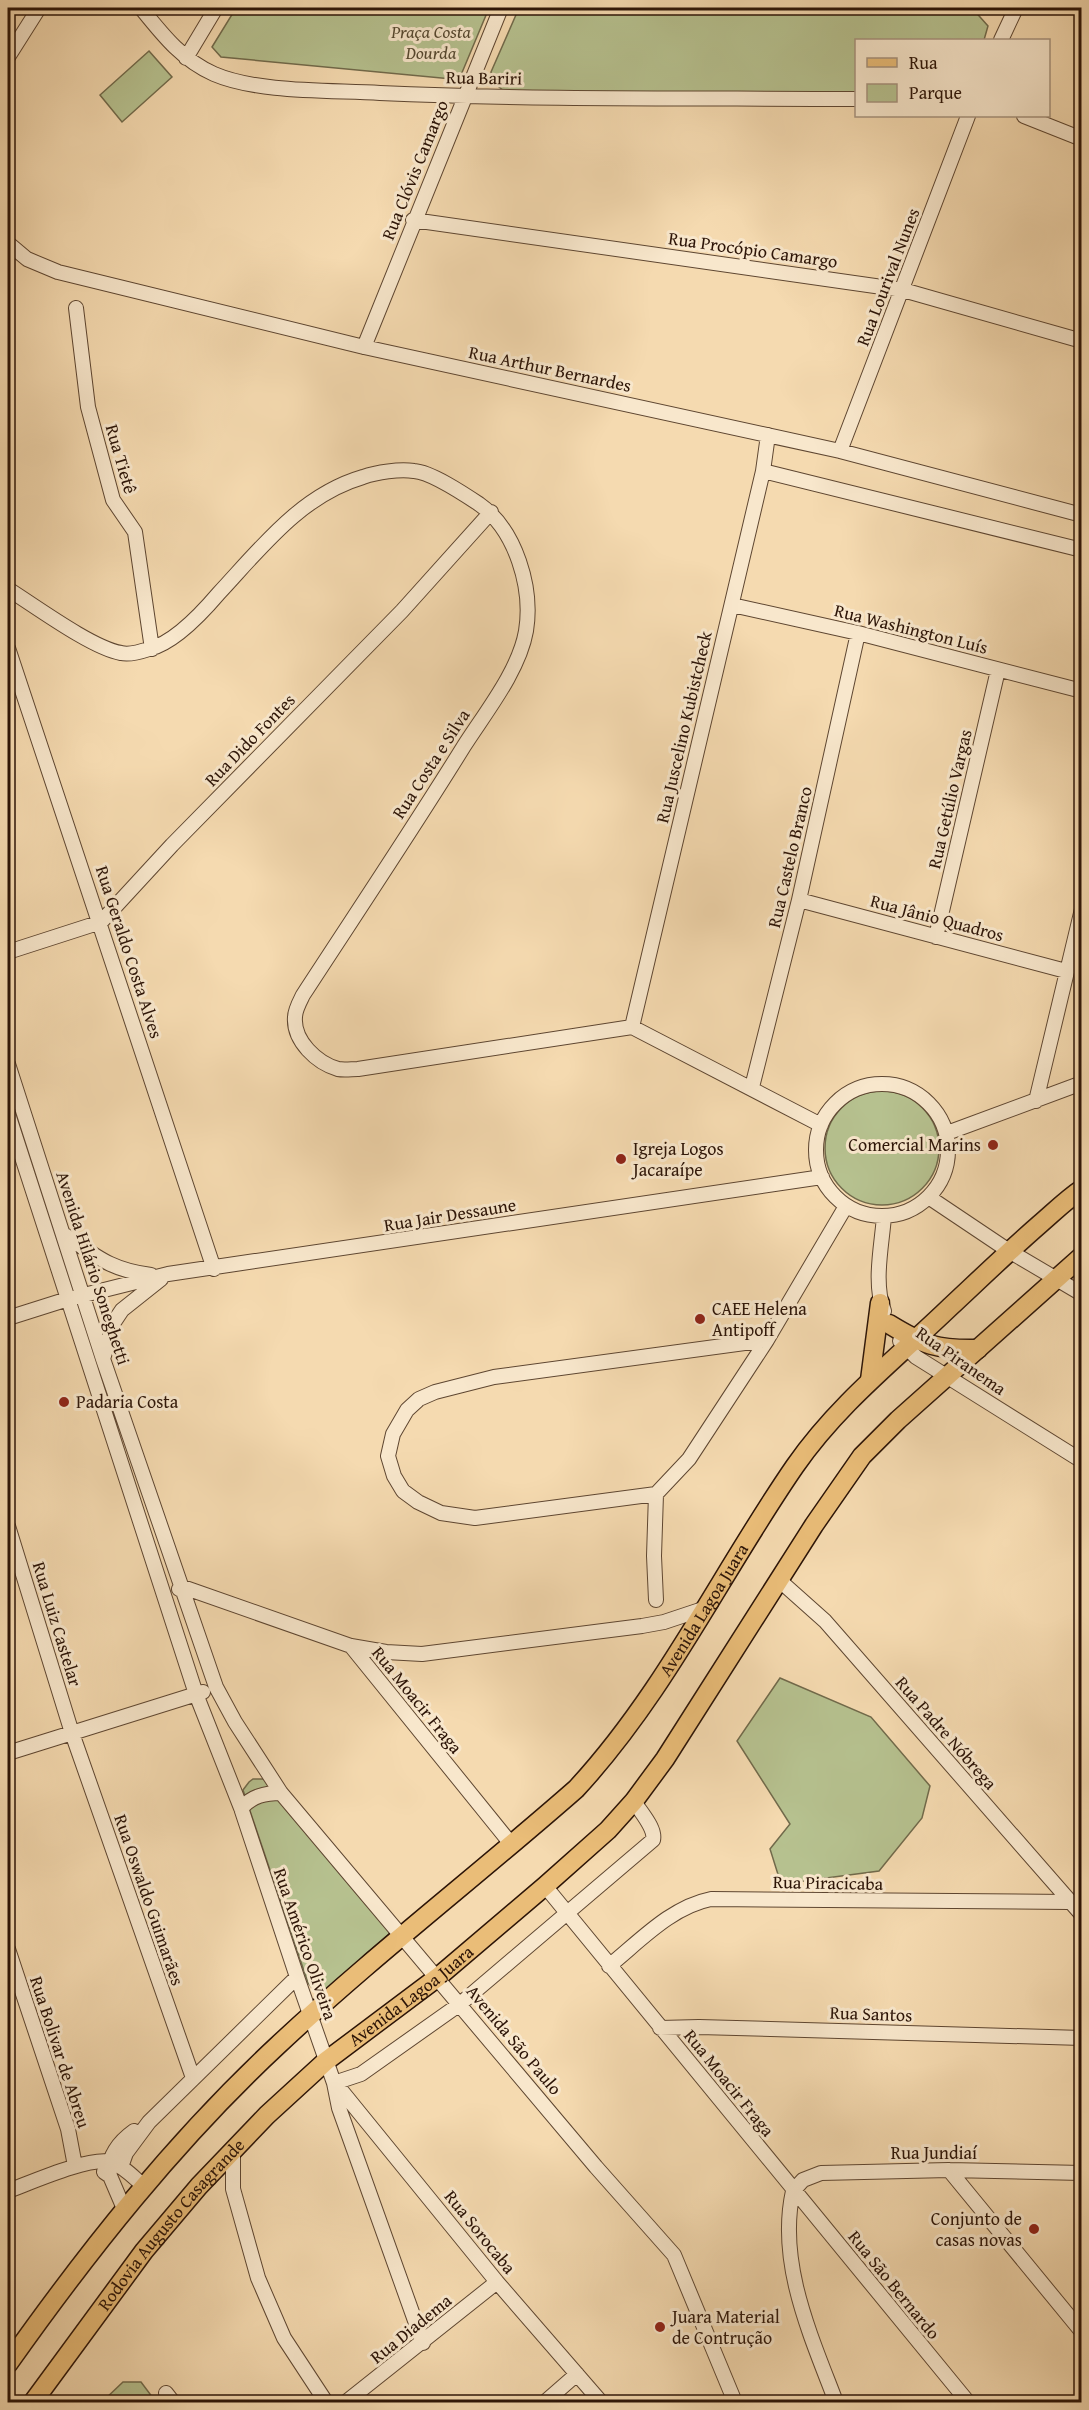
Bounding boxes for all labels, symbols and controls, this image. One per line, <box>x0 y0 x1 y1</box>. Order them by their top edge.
park label: Praça Costa Dourda <box>390 18 471 66</box>
legend <box>855 39 1050 117</box>
text: Rua <box>909 49 938 76</box>
street label: Rua Bariri <box>446 63 522 92</box>
text: Parque <box>909 79 962 106</box>
street label: Rua Clóvis Camargo <box>374 96 455 244</box>
street label: Rua Lourival Nunes <box>849 204 926 350</box>
street label: Rua Procópio Camargo <box>667 224 839 275</box>
street label: Rua Arthur Bernardes <box>466 338 634 399</box>
street label: Rua Tietê <box>99 421 144 497</box>
street label: Rua Washington Luís <box>832 596 991 661</box>
street label: Rua Juscelino Kubistcheck <box>648 627 719 826</box>
street label: Rua Dido Fontes <box>198 687 301 792</box>
street label: Rua Costa e Silva <box>385 703 476 824</box>
street label: Rua Getúlio Vargas <box>920 727 979 871</box>
street label: Rua Castelo Branco <box>760 784 819 930</box>
street label: Rua Geraldo Costa Alves <box>89 862 170 1042</box>
street label: Rua Jânio Quadros <box>867 887 1007 948</box>
place label: Comercial Marins <box>848 1131 981 1158</box>
place label: Igreja Logos Jacaraípe <box>631 1135 724 1183</box>
marker: Comercial Marins <box>986 1138 1000 1152</box>
marker: Igreja Logos Jacaraípe <box>614 1152 628 1166</box>
street label: Avenida Hilário Soneghetti <box>49 1167 138 1368</box>
street label: Rua Jair Dessaune <box>382 1191 518 1238</box>
place label: CAEE Helena Antipoff <box>712 1295 807 1343</box>
marker: CAEE Helena Antipoff <box>693 1312 707 1326</box>
street label: Rua Piranema <box>911 1319 1012 1402</box>
place label: Padaria Costa <box>76 1388 179 1415</box>
marker: Padaria Costa <box>57 1395 71 1409</box>
street label: Avenida Lagoa Juara <box>652 1538 755 1682</box>
street label: Rua Luiz Castelar <box>26 1558 89 1690</box>
street label: Rua Moacir Fraga <box>366 1640 470 1760</box>
street label: Rua Padre Nóbrega <box>889 1670 1004 1796</box>
street label: Rua Oswaldo Guimarães <box>107 1811 191 1989</box>
street label: Rua Américo Oliveira <box>267 1864 344 2024</box>
street label: Rua Piracicaba <box>773 1868 884 1897</box>
street label: Avenida Lagoa Juara <box>343 1938 480 2053</box>
street label: Rua Bolivar de Abreu <box>23 1972 98 2131</box>
street label: Avenida São Paulo <box>460 1979 569 2101</box>
street label: Rua Santos <box>829 1999 913 2028</box>
street label: Rua Moacir Fraga <box>678 2023 782 2143</box>
street label: Rodovia Augusto Casagrande <box>91 2132 251 2316</box>
street label: Rua Jundiaí <box>891 2139 978 2166</box>
street label: Rua Sorocaba <box>438 2184 523 2280</box>
place label: Conjunto de casas novas <box>931 2205 1022 2253</box>
marker: Conjunto de casas novas <box>1027 2222 1041 2236</box>
street label: Rua São Bernardo <box>842 2224 947 2345</box>
street label: Rua Diadema <box>364 2287 458 2370</box>
place label: Juara Material de Contrução <box>670 2303 780 2351</box>
marker: Juara Material de Contrução <box>653 2320 667 2334</box>

